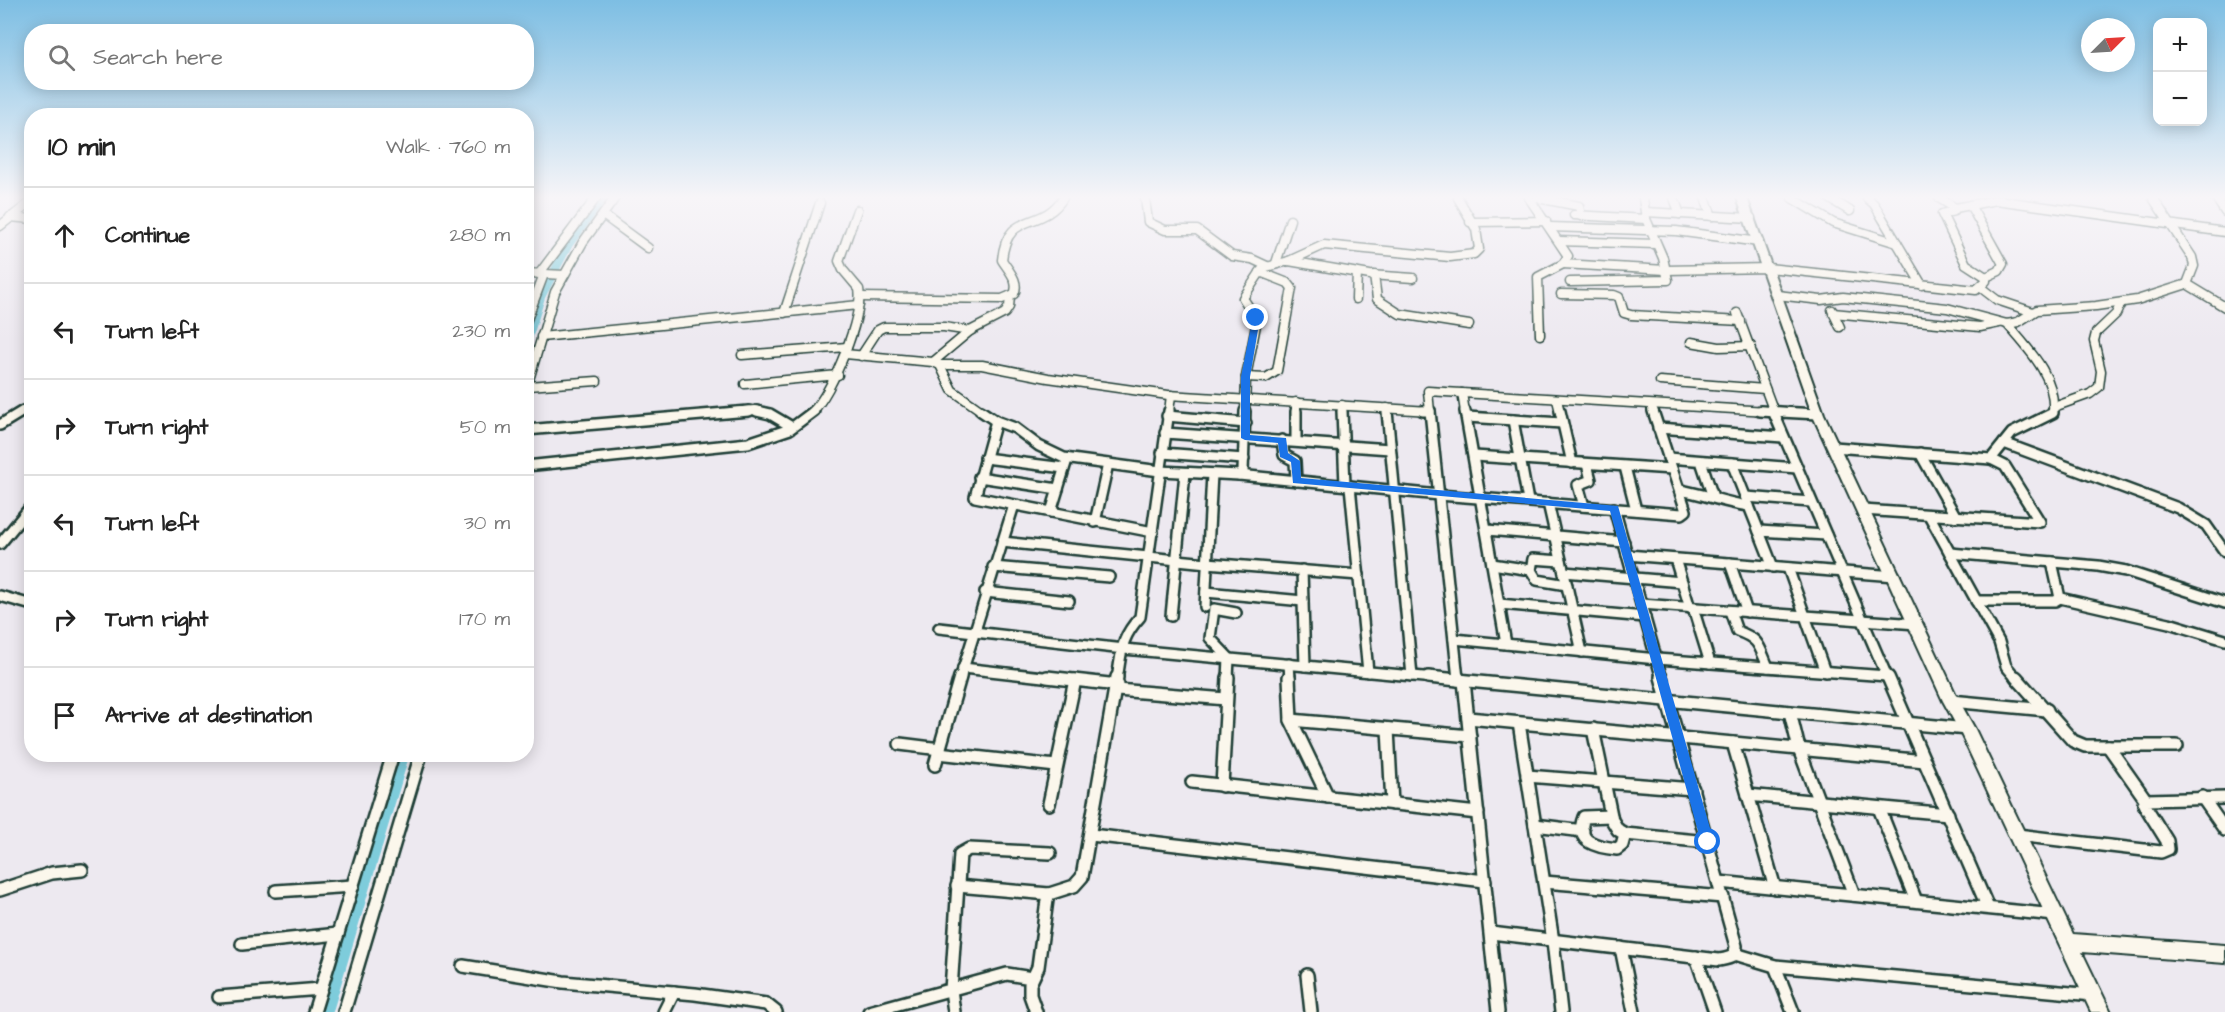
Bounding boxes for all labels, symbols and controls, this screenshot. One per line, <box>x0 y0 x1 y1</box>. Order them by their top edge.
north arrow <box>2081 18 2135 72</box>
map controls <box>2153 18 2207 126</box>
button: + <box>2153 18 2207 72</box>
search box <box>24 24 534 90</box>
icon: search <box>45 41 78 74</box>
text: Search here <box>93 42 223 73</box>
button: − <box>2153 72 2207 126</box>
text: 10 min <box>48 129 115 165</box>
text: Walk · 760 m <box>386 133 510 161</box>
icon: ahead <box>48 219 81 252</box>
text: Continue <box>105 220 190 251</box>
text: 280 m <box>449 221 510 249</box>
route end <box>1242 304 1268 330</box>
icon: left <box>48 315 81 348</box>
text: Turn left <box>105 316 199 347</box>
text: 230 m <box>452 317 510 345</box>
icon: right <box>48 411 81 444</box>
text: Turn right <box>105 412 208 443</box>
text: 50 m <box>460 413 510 441</box>
icon: left <box>48 507 81 540</box>
text: Turn left <box>105 508 199 539</box>
text: 30 m <box>464 509 510 537</box>
icon: right <box>48 603 81 636</box>
text: Turn right <box>105 604 208 635</box>
text: 170 m <box>459 605 510 633</box>
icon: arrive <box>48 699 81 732</box>
text: Arrive at destination <box>105 700 312 731</box>
route start <box>1694 828 1720 854</box>

